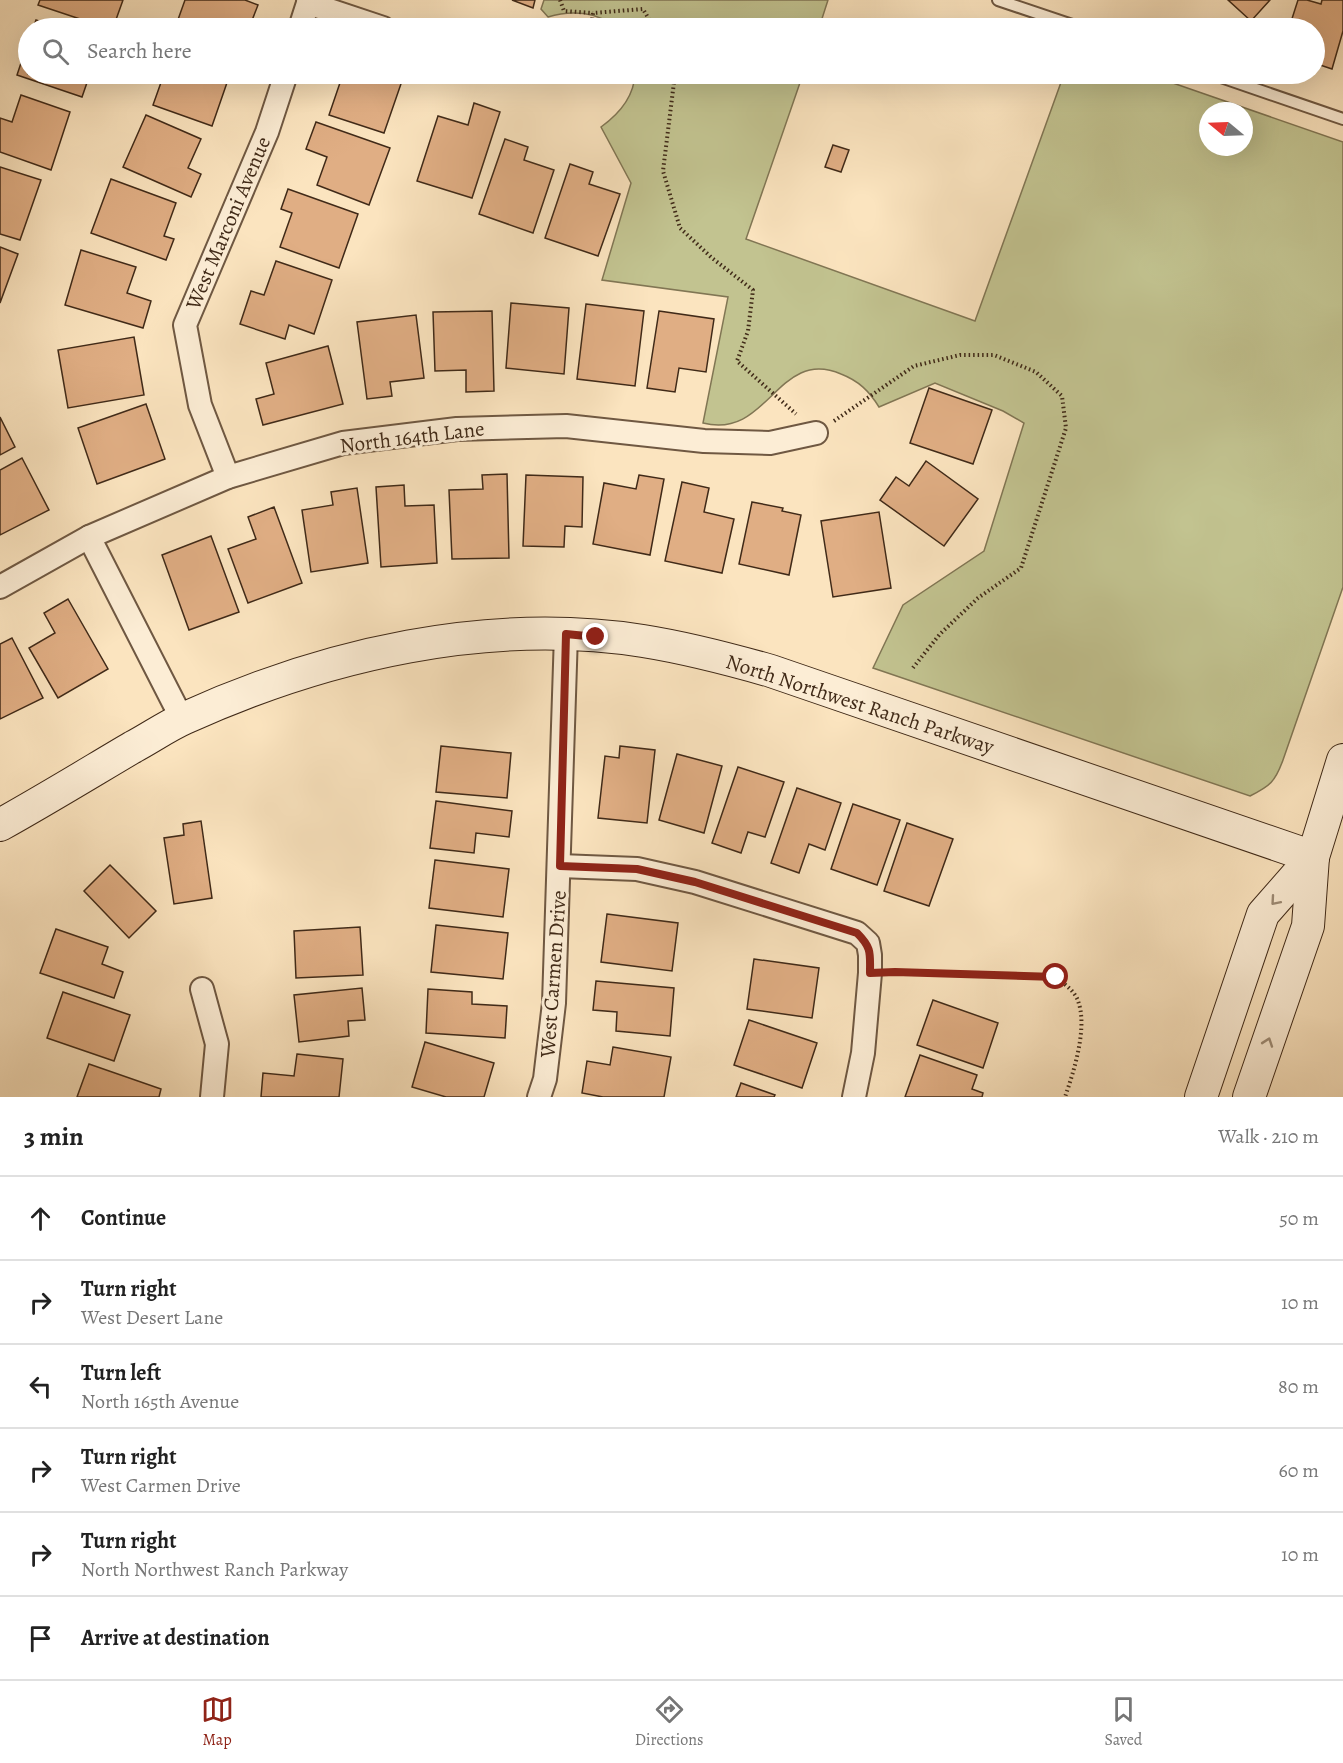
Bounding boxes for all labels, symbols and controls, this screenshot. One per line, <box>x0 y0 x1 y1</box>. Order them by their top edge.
search box <box>18 18 1325 84</box>
icon: search <box>39 35 72 68</box>
text: Search here <box>87 36 192 66</box>
north arrow <box>1199 102 1253 156</box>
street label: West Marconi Avenue <box>179 132 277 315</box>
street label: North 164th Lane <box>338 414 486 460</box>
route end <box>582 623 608 649</box>
street label: North Northwest Ranch Parkway <box>722 647 998 761</box>
street label: West Carmen Drive <box>533 889 573 1060</box>
one-way arrow <box>1271 894 1282 905</box>
route start <box>1042 963 1068 989</box>
one-way arrow <box>1260 1037 1273 1048</box>
text: 3 min <box>24 1119 84 1154</box>
text: Walk · 210 m <box>1218 1123 1319 1150</box>
icon: ahead <box>24 1202 57 1235</box>
text: Continue <box>81 1203 166 1233</box>
text: 50 m <box>1279 1205 1319 1232</box>
text: Turn right <box>81 1274 177 1304</box>
icon: right <box>24 1286 57 1319</box>
text: 10 m <box>1281 1289 1319 1316</box>
text: West Desert Lane <box>81 1304 223 1331</box>
text: Turn left <box>81 1358 161 1388</box>
icon: left <box>24 1370 57 1403</box>
text: 80 m <box>1278 1373 1319 1400</box>
text: North 165th Avenue <box>81 1388 239 1415</box>
text: Turn right <box>81 1442 177 1472</box>
icon: right <box>24 1454 57 1487</box>
text: 60 m <box>1279 1457 1319 1484</box>
text: West Carmen Drive <box>81 1472 241 1499</box>
text: Turn right <box>81 1526 177 1556</box>
icon: right <box>24 1538 57 1571</box>
text: 10 m <box>1281 1541 1319 1568</box>
text: North Northwest Ranch Parkway <box>81 1556 348 1583</box>
icon: arrive <box>24 1622 57 1655</box>
text: Arrive at destination <box>81 1623 270 1653</box>
tab: Map <box>201 1693 234 1751</box>
tab: Directions <box>635 1693 703 1751</box>
tab: Saved <box>1104 1693 1142 1751</box>

